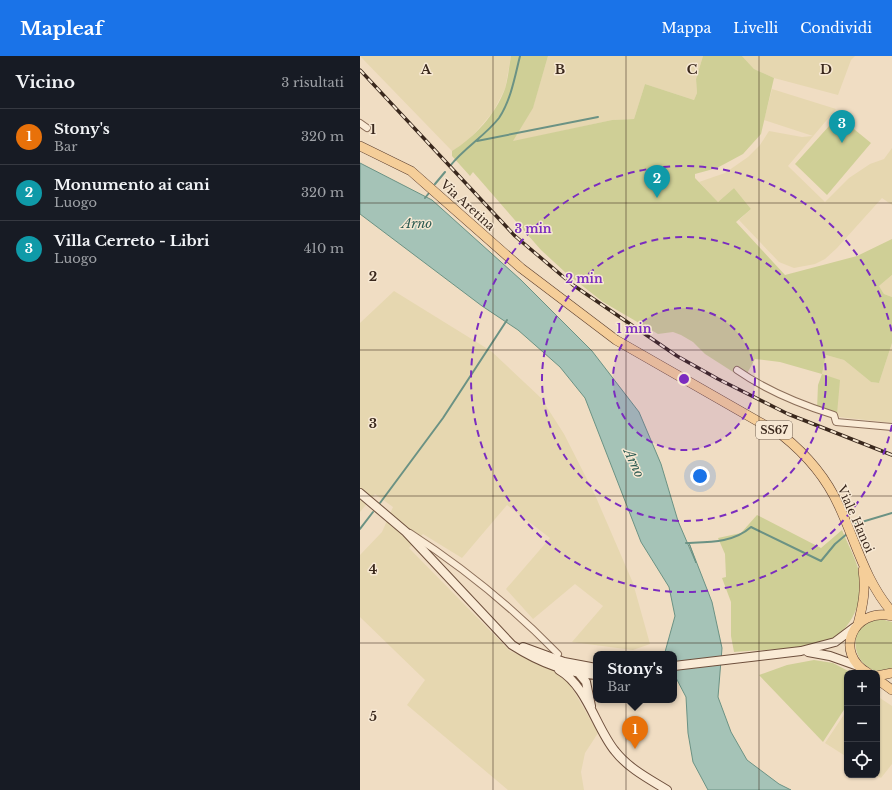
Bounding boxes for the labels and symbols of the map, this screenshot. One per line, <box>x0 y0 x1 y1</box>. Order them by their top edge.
text: A <box>420 61 432 78</box>
text: B <box>555 61 565 78</box>
text: C <box>687 61 698 78</box>
text: D <box>820 61 832 78</box>
pin: 3 <box>829 110 855 143</box>
text: 1 <box>370 121 376 138</box>
pin: 2 <box>644 165 670 198</box>
street label: Via Aretina <box>437 176 499 234</box>
water label: Arno <box>400 215 432 232</box>
text: 3 min <box>514 221 552 236</box>
text: 2 <box>369 268 377 285</box>
text: 2 min <box>565 271 603 286</box>
text: 1 min <box>617 321 652 336</box>
centre of rings <box>677 372 691 386</box>
text: 3 <box>369 415 377 432</box>
road number: SS67 <box>756 421 792 439</box>
water label: Arno <box>619 444 648 480</box>
your location <box>690 466 710 486</box>
street label: Viale Hanoi <box>834 482 878 555</box>
text: 4 <box>369 561 378 578</box>
text: 5 <box>369 708 377 725</box>
pin: 1 <box>622 716 648 749</box>

